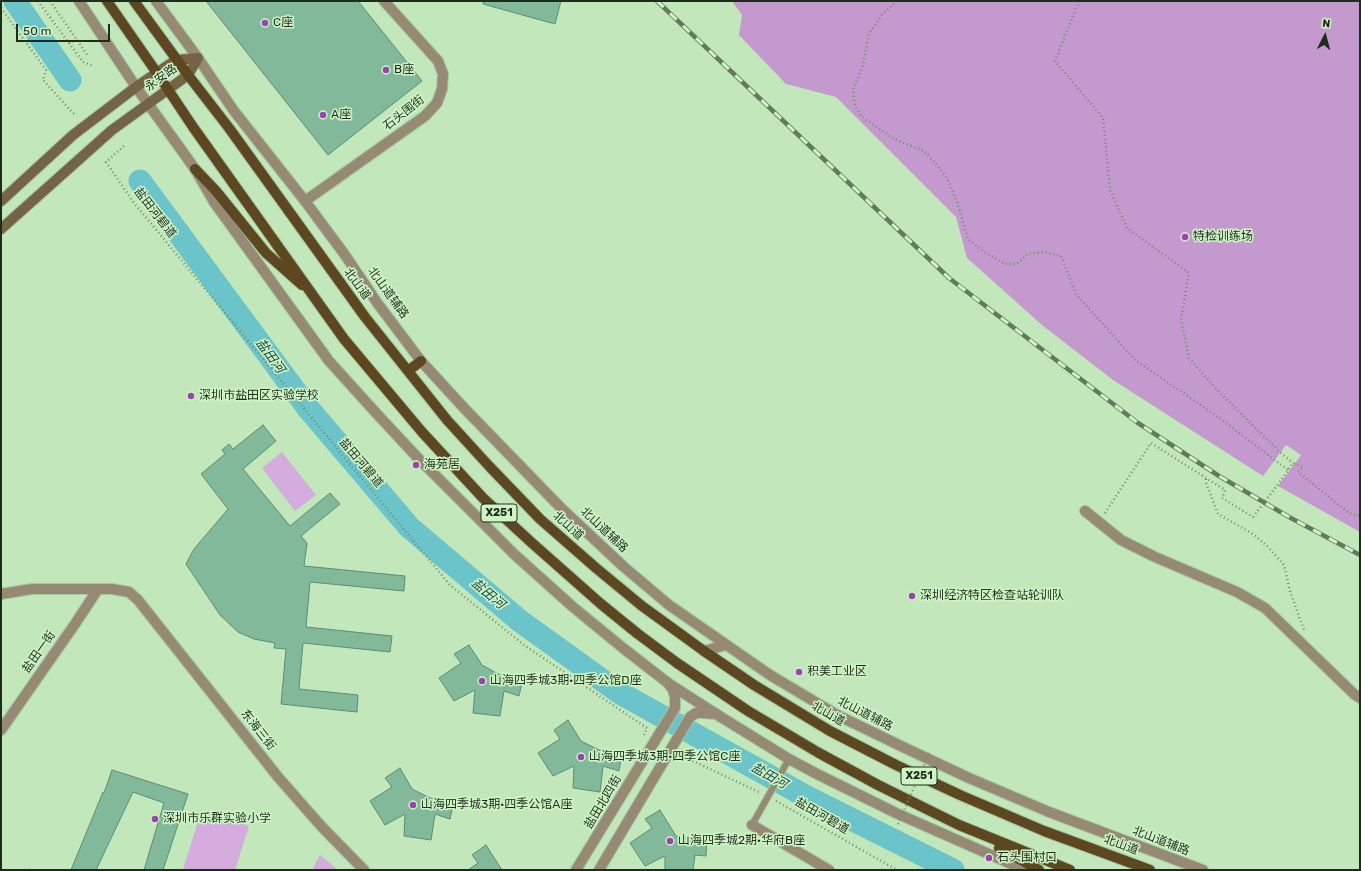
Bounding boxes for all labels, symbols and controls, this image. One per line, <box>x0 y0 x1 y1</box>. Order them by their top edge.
scale bar <box>18 16 112 42</box>
place label: C座 <box>273 16 293 30</box>
north arrow <box>1305 16 1345 56</box>
text: N <box>1322 17 1331 30</box>
marker: C座 <box>260 18 270 28</box>
text: 50 m <box>23 24 51 38</box>
street label: 永安路 <box>142 62 180 94</box>
place label: B座 <box>394 63 414 77</box>
marker: B座 <box>381 65 391 75</box>
street label: 石头围街 <box>381 93 427 133</box>
place label: A座 <box>331 108 351 122</box>
marker: A座 <box>318 110 328 120</box>
street label: 盐田河碧道 <box>131 185 179 241</box>
place label: 特检训练场 <box>1193 230 1253 244</box>
marker: 特检训练场 <box>1180 232 1190 242</box>
street label: 北山道辅路 <box>365 264 411 322</box>
street label: 北山道 <box>340 265 374 303</box>
water label: 盐田河 <box>252 336 288 376</box>
place label: 深圳市盐田区实验学校 <box>199 389 319 403</box>
marker: 深圳市盐田区实验学校 <box>186 391 196 401</box>
street label: 盐田河碧道 <box>336 435 386 491</box>
place label: 海苑居 <box>424 458 460 472</box>
marker: 海苑居 <box>411 460 421 470</box>
road number: X251 <box>481 504 517 522</box>
street label: 北山道辅路 <box>577 504 631 556</box>
street label: 北山道 <box>550 509 586 543</box>
water label: 盐田河 <box>468 575 508 613</box>
place label: 深圳经济特区检查站轮训队 <box>920 589 1064 603</box>
marker: 深圳经济特区检查站轮训队 <box>907 591 917 601</box>
street label: 盐田一街 <box>19 628 59 676</box>
place label: 积美工业区 <box>807 665 867 679</box>
marker: 积美工业区 <box>794 667 804 677</box>
place label: 山海四季城3期·四季公馆D座 <box>490 674 641 688</box>
marker: 山海四季城3期·四季公馆D座 <box>477 676 487 686</box>
street label: 北山道辅路 <box>835 694 895 734</box>
street label: 北山道 <box>809 699 847 729</box>
street label: 东海三街 <box>238 707 278 753</box>
place label: 山海四季城3期·四季公馆C座 <box>589 750 740 764</box>
marker: 山海四季城3期·四季公馆C座 <box>576 752 586 762</box>
water label: 盐田河 <box>748 760 790 792</box>
road number: X251 <box>901 767 937 785</box>
street label: 盐田北四街 <box>581 773 625 831</box>
street label: 盐田河碧道 <box>792 795 852 837</box>
place label: 山海四季城3期·四季公馆A座 <box>421 798 572 812</box>
marker: 山海四季城3期·四季公馆A座 <box>408 800 418 810</box>
place label: 深圳市乐群实验小学 <box>163 812 271 826</box>
marker: 深圳市乐群实验小学 <box>150 814 160 824</box>
street label: 北山道辅路 <box>1130 824 1192 858</box>
street label: 北山道 <box>1102 832 1140 858</box>
place label: 山海四季城2期·华府B座 <box>678 834 805 848</box>
marker: 山海四季城2期·华府B座 <box>665 836 675 846</box>
place label: 石头围村口 <box>997 851 1057 865</box>
marker: 石头围村口 <box>984 853 994 863</box>

